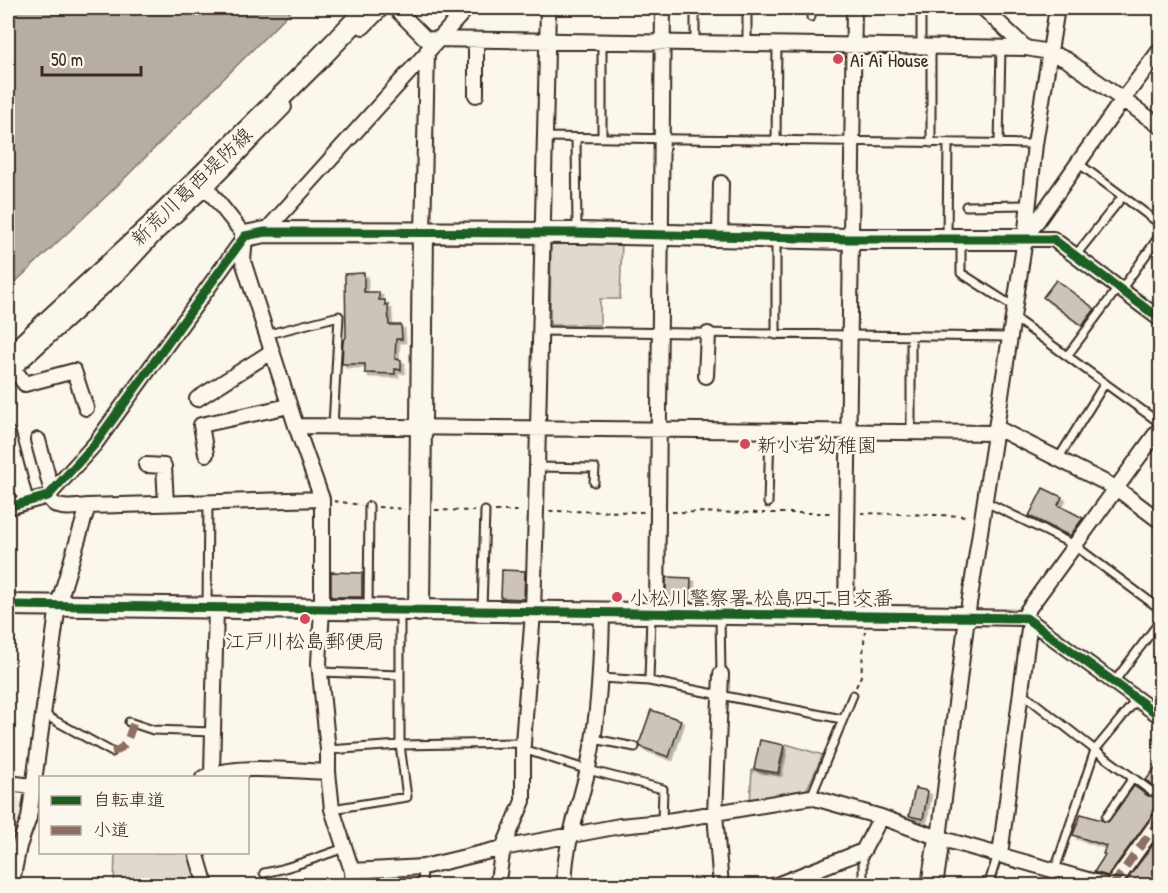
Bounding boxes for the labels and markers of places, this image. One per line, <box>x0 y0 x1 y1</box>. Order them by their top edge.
place label: Ai Ai House <box>850 46 929 73</box>
marker: Ai Ai House <box>831 52 845 66</box>
place label: 新小岩幼稚園 <box>757 431 877 458</box>
marker: 新小岩幼稚園 <box>738 437 752 451</box>
place label: 小松川警察署 松島四丁目交番 <box>629 584 894 611</box>
marker: 小松川警察署 松島四丁目交番 <box>610 590 624 604</box>
marker: 江戸川松島郵便局 <box>298 612 312 626</box>
place label: 江戸川松島郵便局 <box>225 627 385 654</box>

